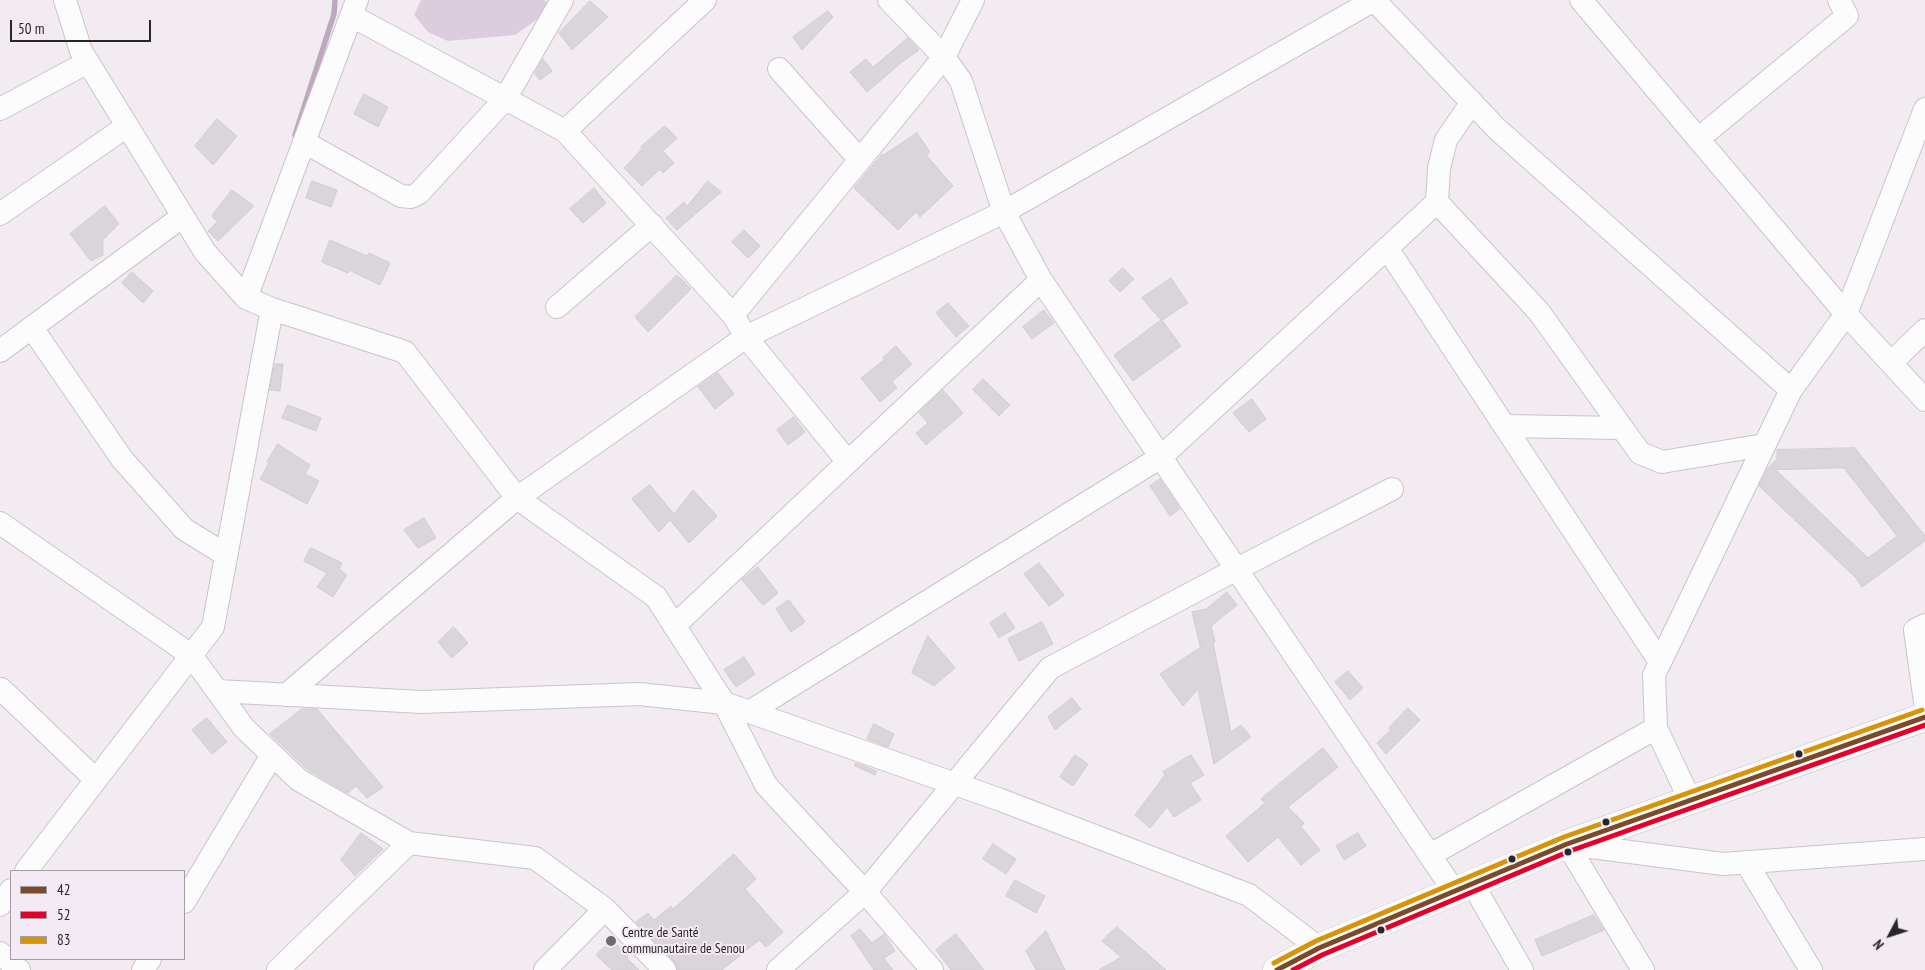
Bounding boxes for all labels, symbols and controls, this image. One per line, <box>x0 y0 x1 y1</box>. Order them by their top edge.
scale bar <box>12 10 154 42</box>
text: 50 m <box>18 19 44 38</box>
unlabelled marker <box>1794 749 1804 759</box>
unlabelled marker <box>1601 817 1611 827</box>
unlabelled marker <box>1563 847 1573 857</box>
unlabelled marker <box>1507 854 1517 864</box>
legend <box>10 870 185 960</box>
text: 42 <box>57 880 71 899</box>
text: 52 <box>57 905 71 924</box>
north arrow <box>1865 910 1915 960</box>
place label: Centre de Santé communautaire de Senou <box>622 925 745 958</box>
unlabelled marker <box>1376 925 1386 935</box>
text: 83 <box>57 930 71 949</box>
marker: Centre de Santé communautaire de Senou <box>604 934 618 948</box>
text: N <box>1869 936 1888 953</box>

